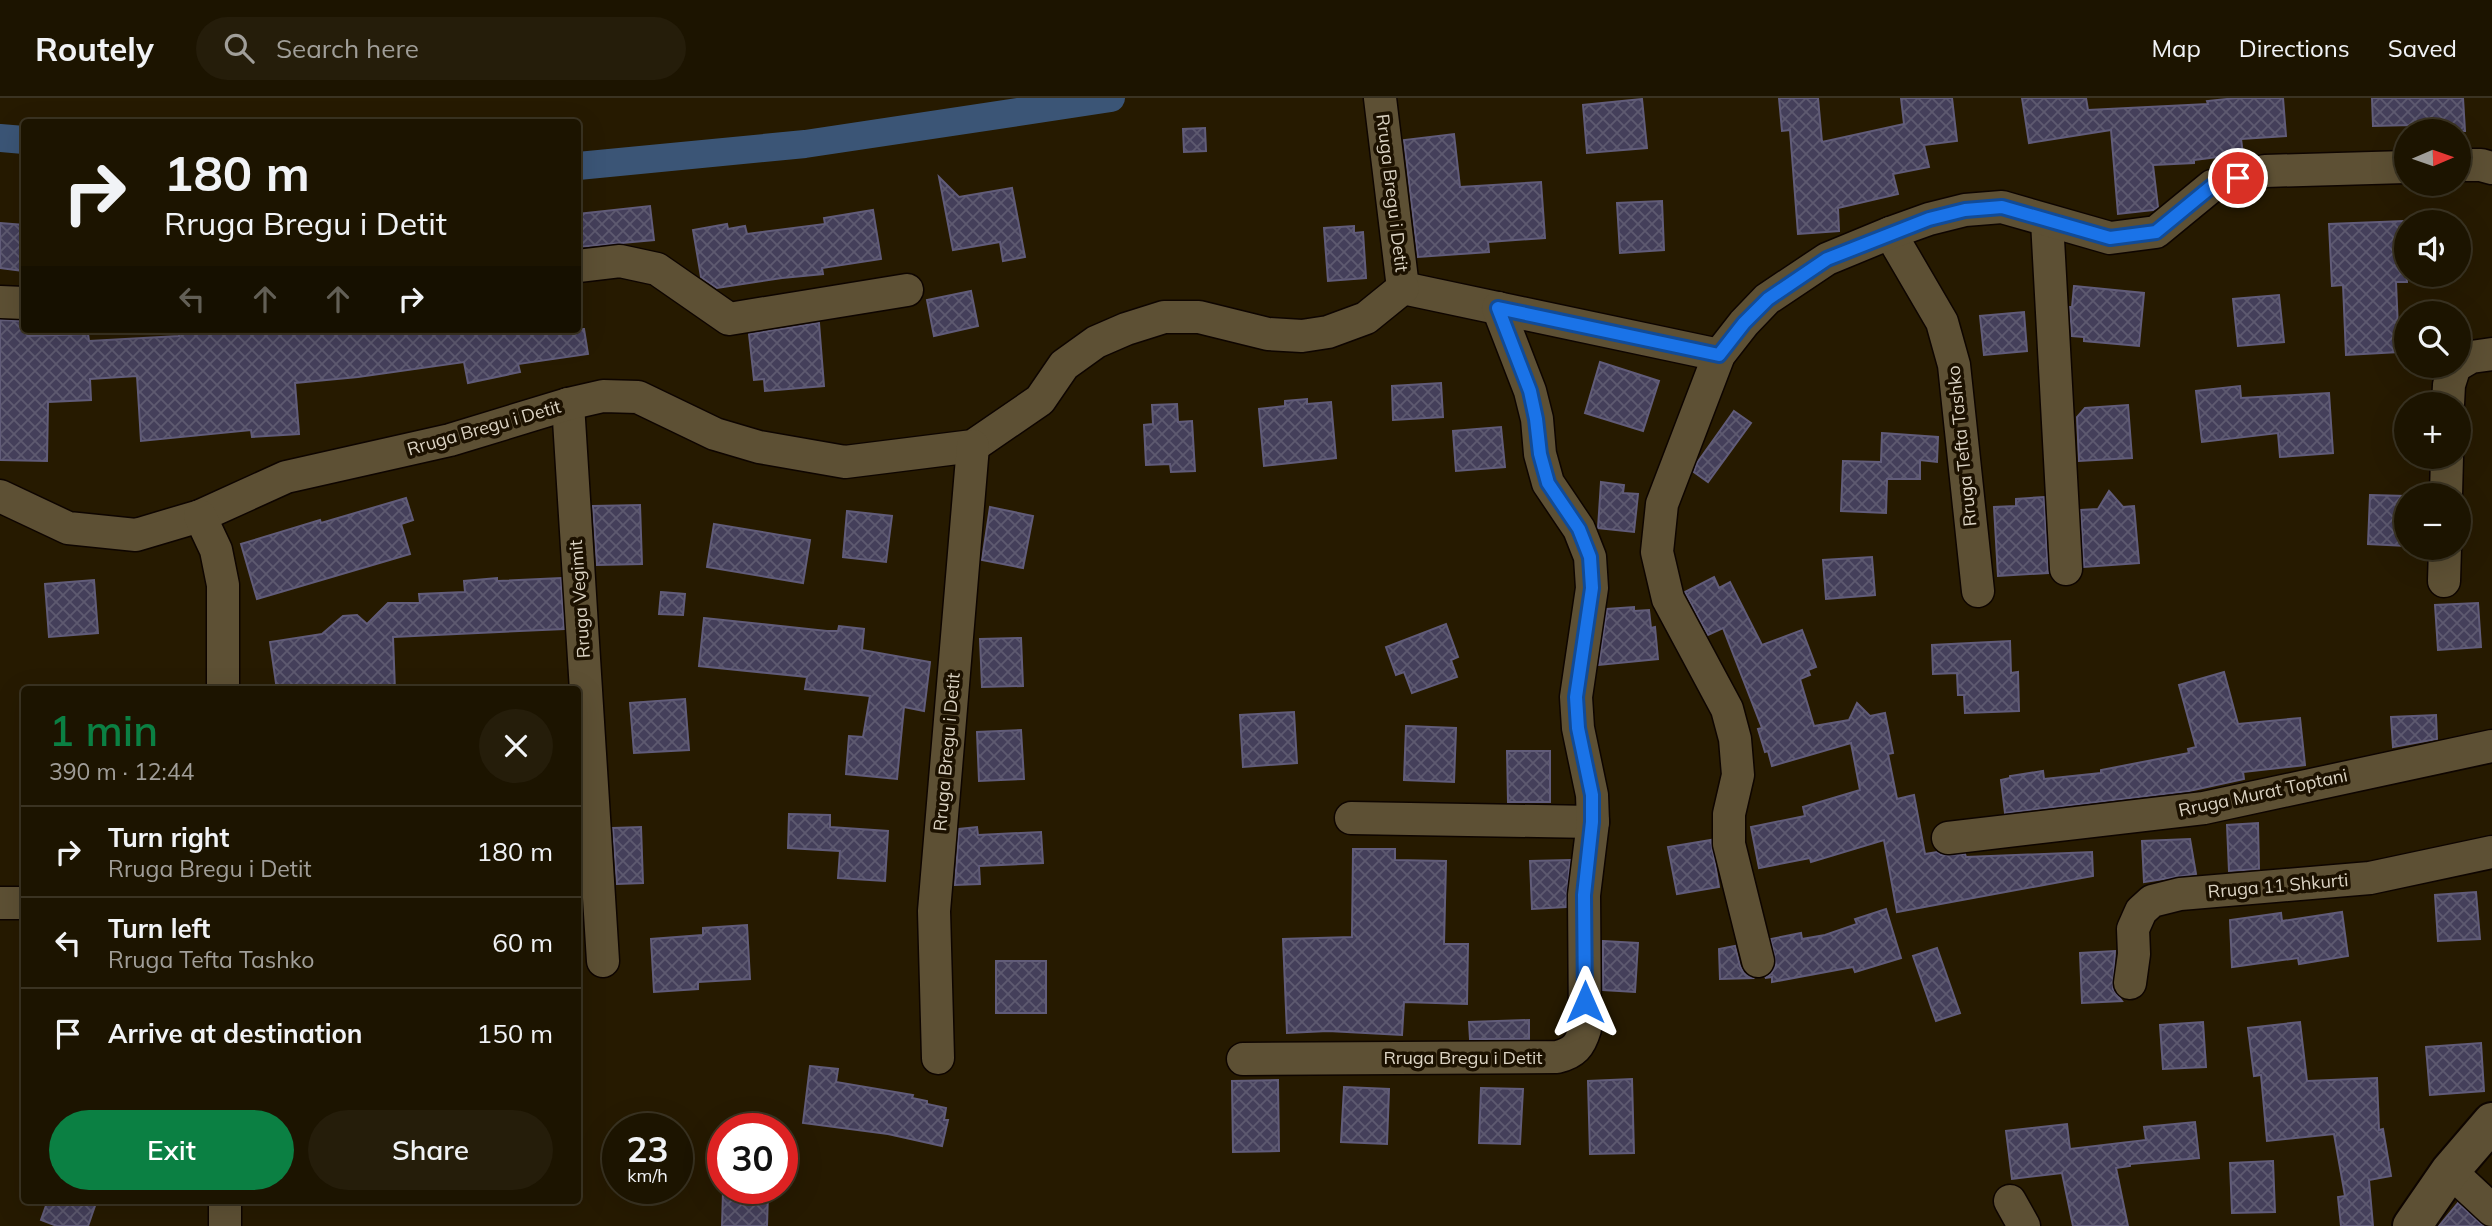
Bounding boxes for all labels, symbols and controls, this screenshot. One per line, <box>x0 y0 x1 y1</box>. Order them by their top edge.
search box <box>196 17 686 80</box>
text: Routely <box>35 28 154 69</box>
icon: search <box>220 29 258 67</box>
text: Search here <box>276 32 419 65</box>
text: Map <box>2151 33 2201 63</box>
text: Directions <box>2239 33 2350 63</box>
text: Saved <box>2388 33 2457 63</box>
street label: Rruga Bregu i Detit <box>1371 113 1414 273</box>
north arrow <box>2394 119 2471 196</box>
map controls <box>2394 119 2471 560</box>
text: 180 m <box>164 142 310 203</box>
icon: right <box>49 147 140 238</box>
pin <box>2208 148 2268 208</box>
icon: arrive <box>2219 159 2257 197</box>
text: Rruga Bregu i Detit <box>164 203 447 243</box>
button: sound <box>2394 210 2471 287</box>
icon: left <box>173 280 211 318</box>
icon: ahead <box>246 280 284 318</box>
icon: ahead <box>319 280 357 318</box>
icon: right <box>392 280 430 318</box>
button: search <box>2394 301 2471 378</box>
street label: Rruga Tefta Tashko <box>1942 365 1981 528</box>
button: + <box>2394 392 2471 469</box>
street label: Rruga Bregu i Detit <box>404 395 564 461</box>
button: − <box>2394 483 2471 560</box>
street label: Rruga Vegimit <box>564 539 595 659</box>
street label: Rruga Bregu i Detit <box>928 672 965 832</box>
text: 1 min <box>49 704 158 757</box>
button: close <box>479 709 553 783</box>
text: 390 m · 12:44 <box>49 757 194 786</box>
street label: Rruga Murat Toptani <box>2176 763 2350 822</box>
text: Turn right <box>108 821 229 854</box>
icon: right <box>49 833 87 871</box>
text: 180 m <box>477 835 553 868</box>
text: Rruga Bregu i Detit <box>108 854 311 883</box>
street label: Rruga 11 Shkurti <box>2207 868 2349 903</box>
text: Turn left <box>108 912 210 945</box>
icon: left <box>49 924 87 962</box>
text: 60 m <box>492 926 553 959</box>
text: Rruga Tefta Tashko <box>108 945 314 974</box>
position arrow <box>1548 965 1622 1039</box>
icon: arrive <box>49 1015 87 1053</box>
text: Arrive at destination <box>108 1017 363 1050</box>
text: 150 m <box>477 1017 553 1050</box>
street label: Rruga Bregu i Detit <box>1383 1046 1543 1069</box>
button: Exit <box>49 1110 294 1190</box>
button: Share <box>308 1110 553 1190</box>
speed limit sign: 30 <box>707 1113 798 1204</box>
text: 23 <box>626 1127 669 1171</box>
text: km/h <box>627 1164 668 1187</box>

